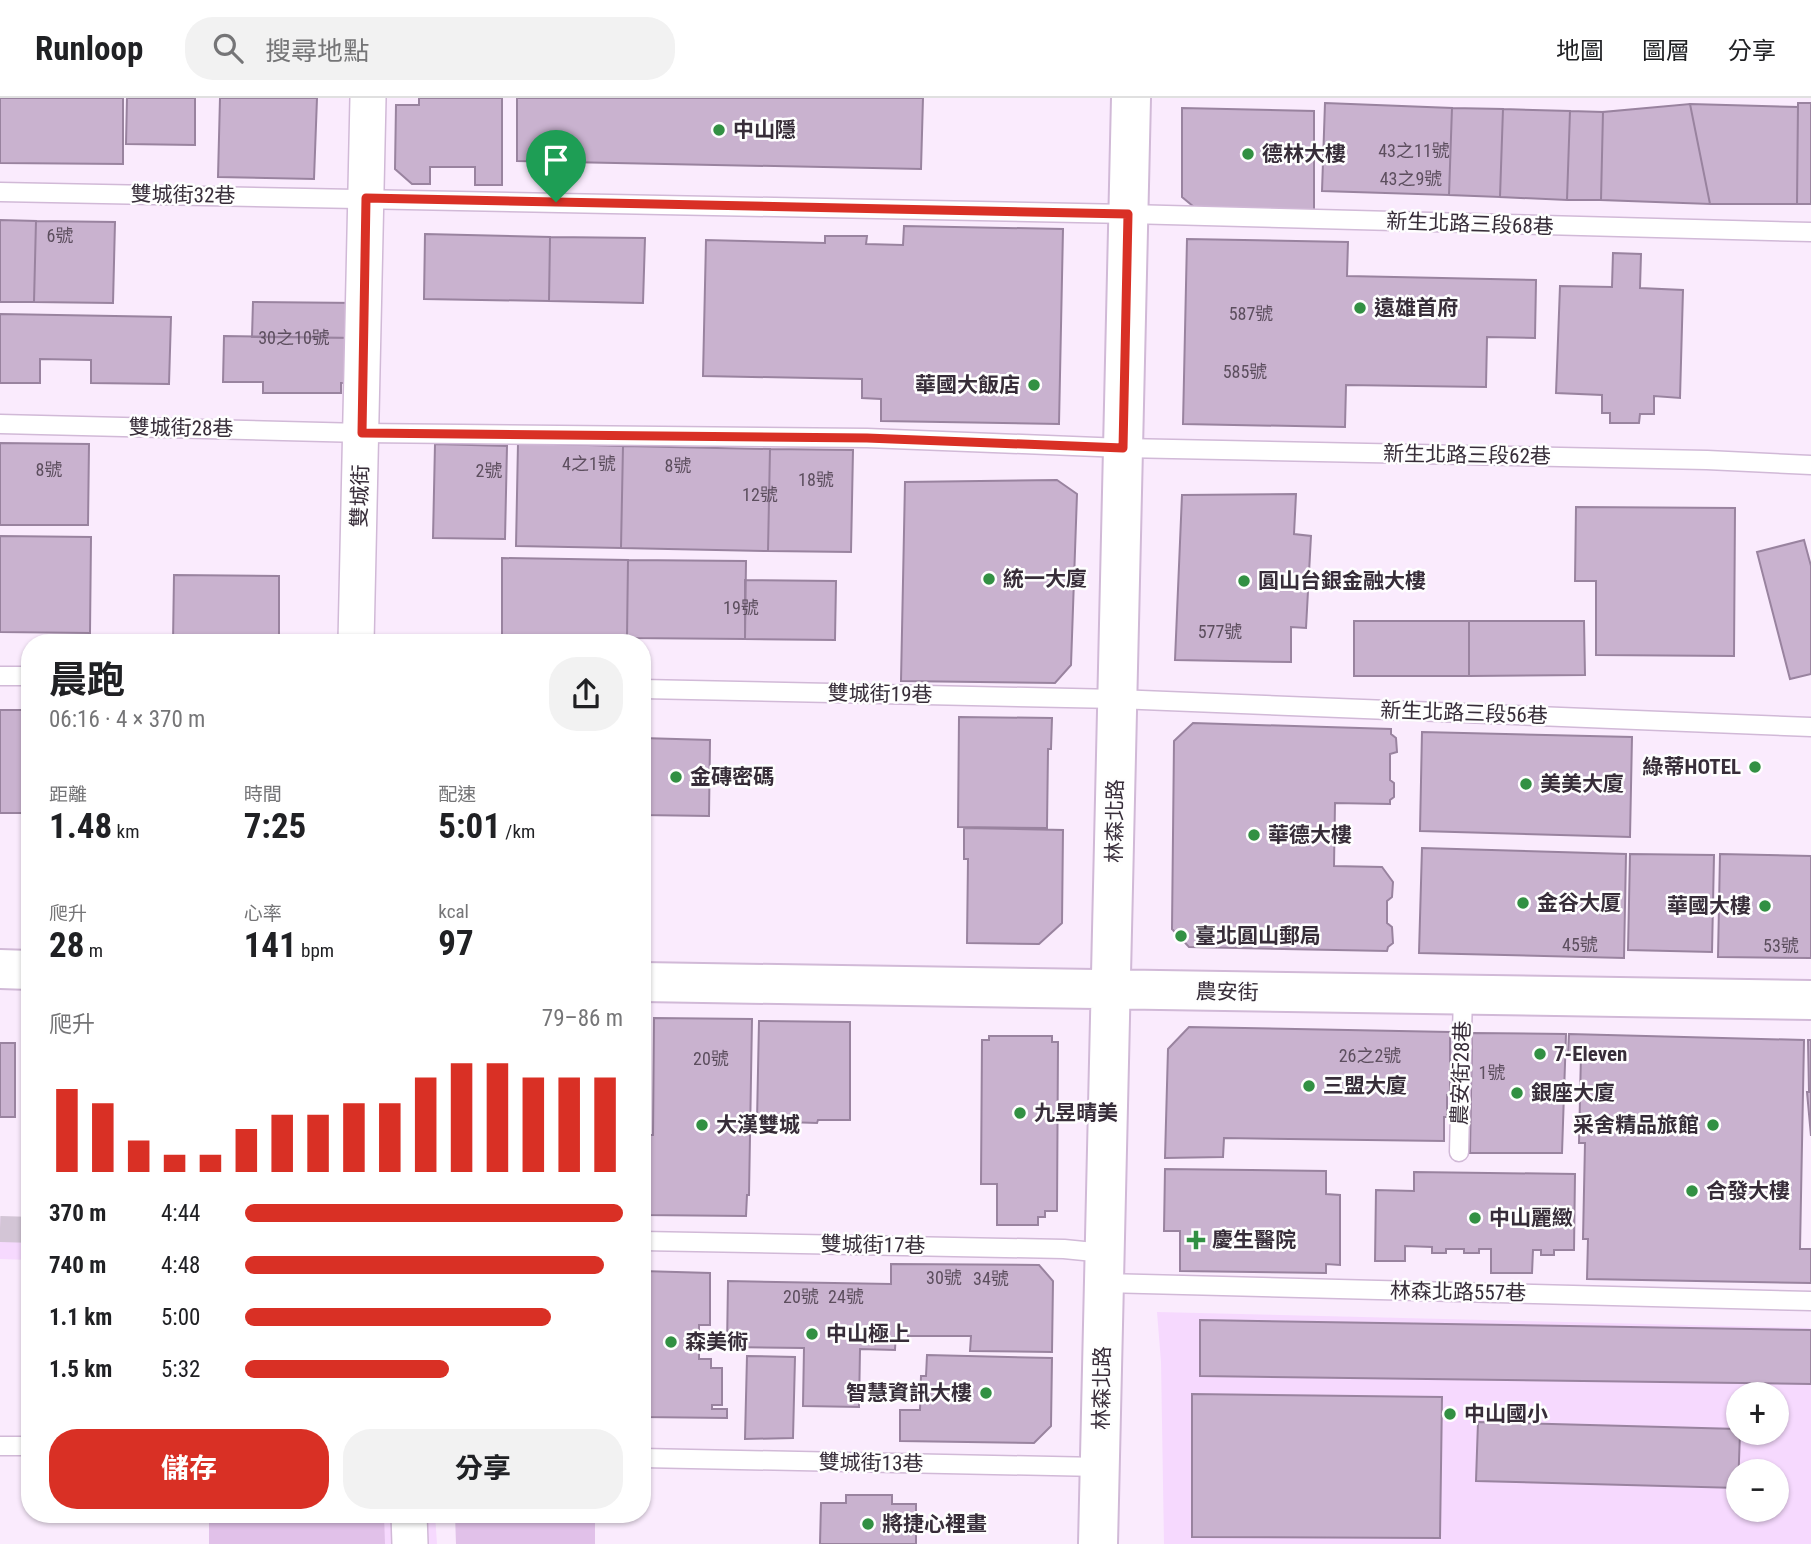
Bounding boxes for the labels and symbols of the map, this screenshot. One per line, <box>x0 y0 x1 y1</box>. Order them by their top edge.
place label: 中山隱 <box>733 118 796 142</box>
marker: 中山隱 <box>711 122 727 138</box>
pin <box>526 130 586 202</box>
house number: 43之11號 <box>1378 140 1450 161</box>
place label: 德林大樓 <box>1262 142 1346 166</box>
marker: 德林大樓 <box>1240 146 1256 162</box>
house number: 43之9號 <box>1380 168 1442 189</box>
street label: 雙城街32巷 <box>130 182 236 208</box>
street label: 新生北路三段68巷 <box>1386 209 1554 239</box>
house number: 6號 <box>47 225 73 246</box>
place label: 遠雄首府 <box>1374 296 1458 320</box>
marker: 遠雄首府 <box>1352 300 1368 316</box>
house number: 587號 <box>1229 303 1273 324</box>
house number: 30之10號 <box>258 327 330 348</box>
house number: 585號 <box>1223 361 1267 382</box>
place label: 華國大飯店 <box>915 373 1020 397</box>
marker: 華國大飯店 <box>1026 377 1042 393</box>
street label: 雙城街28巷 <box>128 415 234 441</box>
street label: 新生北路三段62巷 <box>1383 442 1551 468</box>
house number: 4之1號 <box>562 453 616 474</box>
house number: 8號 <box>665 455 691 476</box>
house number: 8號 <box>36 459 62 480</box>
house number: 2號 <box>476 460 502 481</box>
street label: 雙城街 <box>347 464 373 528</box>
house number: 18號 <box>798 469 834 490</box>
house number: 12號 <box>742 484 778 505</box>
place label: 統一大廈 <box>1003 567 1087 591</box>
place label: 圓山台銀金融大樓 <box>1258 569 1426 593</box>
marker: 統一大廈 <box>981 571 997 587</box>
marker: 圓山台銀金融大樓 <box>1236 573 1252 589</box>
house number: 19號 <box>723 597 759 618</box>
house number: 577號 <box>1198 621 1242 642</box>
street label: 雙城街19巷 <box>827 681 933 707</box>
street label: 新生北路三段56巷 <box>1380 698 1548 728</box>
place label: 綠蒂HOTEL <box>1643 755 1741 779</box>
marker: 綠蒂HOTEL <box>1747 759 1763 775</box>
place label: 金磚密碼 <box>690 765 774 789</box>
marker: 金磚密碼 <box>668 769 684 785</box>
place label: 美美大廈 <box>1540 772 1624 796</box>
marker: 美美大廈 <box>1518 776 1534 792</box>
street label: 林森北路 <box>1102 779 1128 863</box>
place label: 華德大樓 <box>1268 823 1352 847</box>
marker: 華德大樓 <box>1246 827 1262 843</box>
place label: 金谷大厦 <box>1537 891 1621 915</box>
place label: 華國大樓 <box>1667 894 1751 918</box>
marker: 金谷大厦 <box>1515 895 1531 911</box>
marker: 華國大樓 <box>1757 898 1773 914</box>
place label: 臺北圓山郵局 <box>1195 924 1321 948</box>
marker: 臺北圓山郵局 <box>1173 928 1189 944</box>
house number: 45號 <box>1562 934 1598 955</box>
house number: 53號 <box>1763 935 1799 956</box>
street label: 農安街 <box>1195 979 1259 1005</box>
street label: 農安街28巷 <box>1447 1020 1475 1126</box>
place label: 7-Eleven <box>1554 1042 1627 1066</box>
house number: 26之2號 <box>1339 1045 1401 1066</box>
marker: 7-Eleven <box>1532 1046 1548 1062</box>
house number: 20號 <box>693 1048 729 1069</box>
house number: 1號 <box>1479 1062 1505 1083</box>
place label: 三盟大廈 <box>1323 1074 1407 1098</box>
marker: 三盟大廈 <box>1301 1078 1317 1094</box>
place label: 銀座大廈 <box>1531 1081 1615 1105</box>
marker: 銀座大廈 <box>1509 1085 1525 1101</box>
place label: 九昱晴美 <box>1034 1101 1118 1125</box>
marker: 九昱晴美 <box>1012 1105 1028 1121</box>
place label: 大漢雙城 <box>716 1113 800 1137</box>
place label: 采舍精品旅館 <box>1573 1113 1699 1137</box>
marker: 大漢雙城 <box>694 1117 710 1133</box>
marker: 采舍精品旅館 <box>1705 1117 1721 1133</box>
place label: 合發大樓 <box>1706 1179 1790 1203</box>
marker: 合發大樓 <box>1684 1183 1700 1199</box>
place label: 中山麗緻 <box>1489 1206 1573 1230</box>
marker: 中山麗緻 <box>1467 1210 1483 1226</box>
place label: 慶生醫院 <box>1212 1228 1296 1252</box>
marker: 慶生醫院 <box>1186 1230 1206 1250</box>
street label: 雙城街17巷 <box>820 1232 926 1258</box>
house number: 30號 <box>926 1267 962 1288</box>
house number: 34號 <box>973 1268 1009 1289</box>
street label: 林森北路557巷 <box>1390 1279 1526 1305</box>
house number: 20號 <box>783 1286 819 1307</box>
house number: 24號 <box>828 1286 864 1307</box>
place label: 中山極上 <box>826 1322 910 1346</box>
marker: 中山極上 <box>804 1326 820 1342</box>
place label: 森美術 <box>685 1330 748 1354</box>
marker: 森美術 <box>663 1334 679 1350</box>
street label: 林森北路 <box>1089 1346 1115 1430</box>
place label: 智慧資訊大樓 <box>846 1381 972 1405</box>
marker: 智慧資訊大樓 <box>978 1385 994 1401</box>
place label: 中山國小 <box>1464 1402 1548 1426</box>
marker: 中山國小 <box>1442 1406 1458 1422</box>
street label: 雙城街13巷 <box>818 1450 924 1476</box>
place label: 將捷心裡畫 <box>882 1512 987 1536</box>
marker: 將捷心裡畫 <box>860 1516 876 1532</box>

